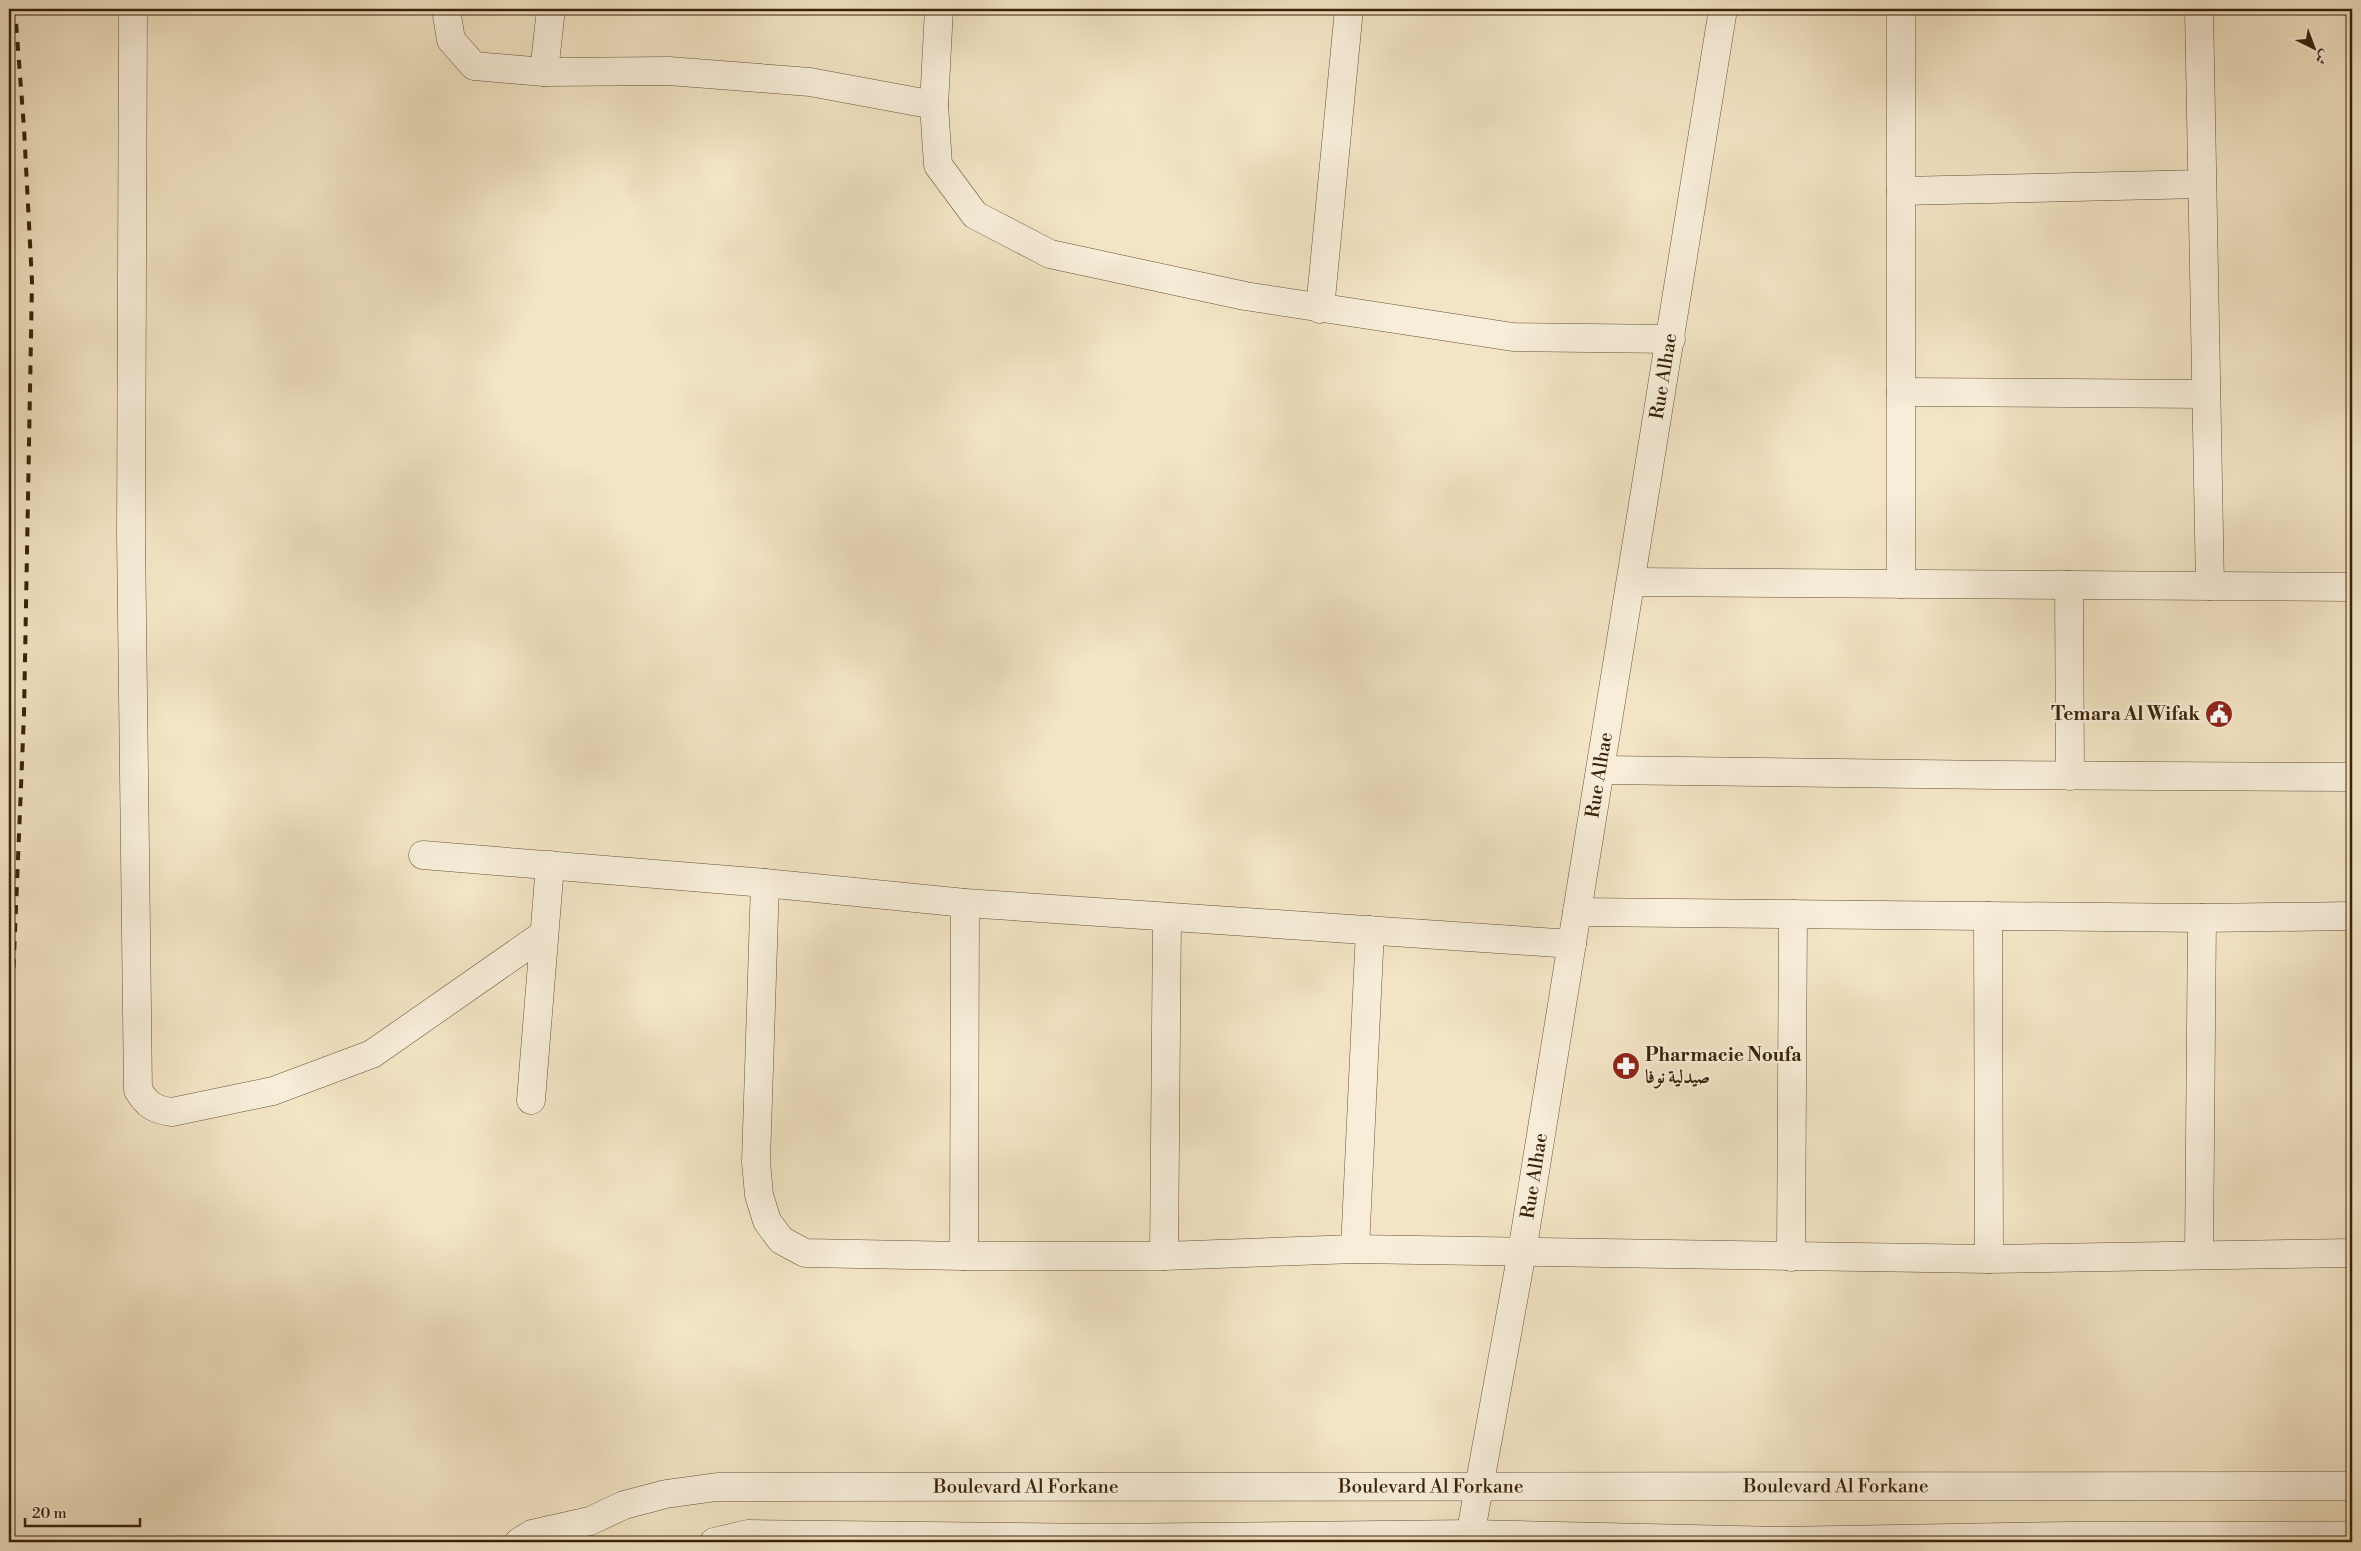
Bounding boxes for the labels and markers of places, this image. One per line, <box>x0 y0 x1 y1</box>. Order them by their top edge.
public building icon: Temara Al Wifak <box>2204 699 2234 729</box>
place label: Temara Al Wifak <box>2051 702 2200 726</box>
place label: Pharmacie Noufa صيدلية نوفا <box>1645 1043 1802 1089</box>
pharmacy icon: Pharmacie Noufa صيدلية نوفا <box>1611 1051 1641 1081</box>

